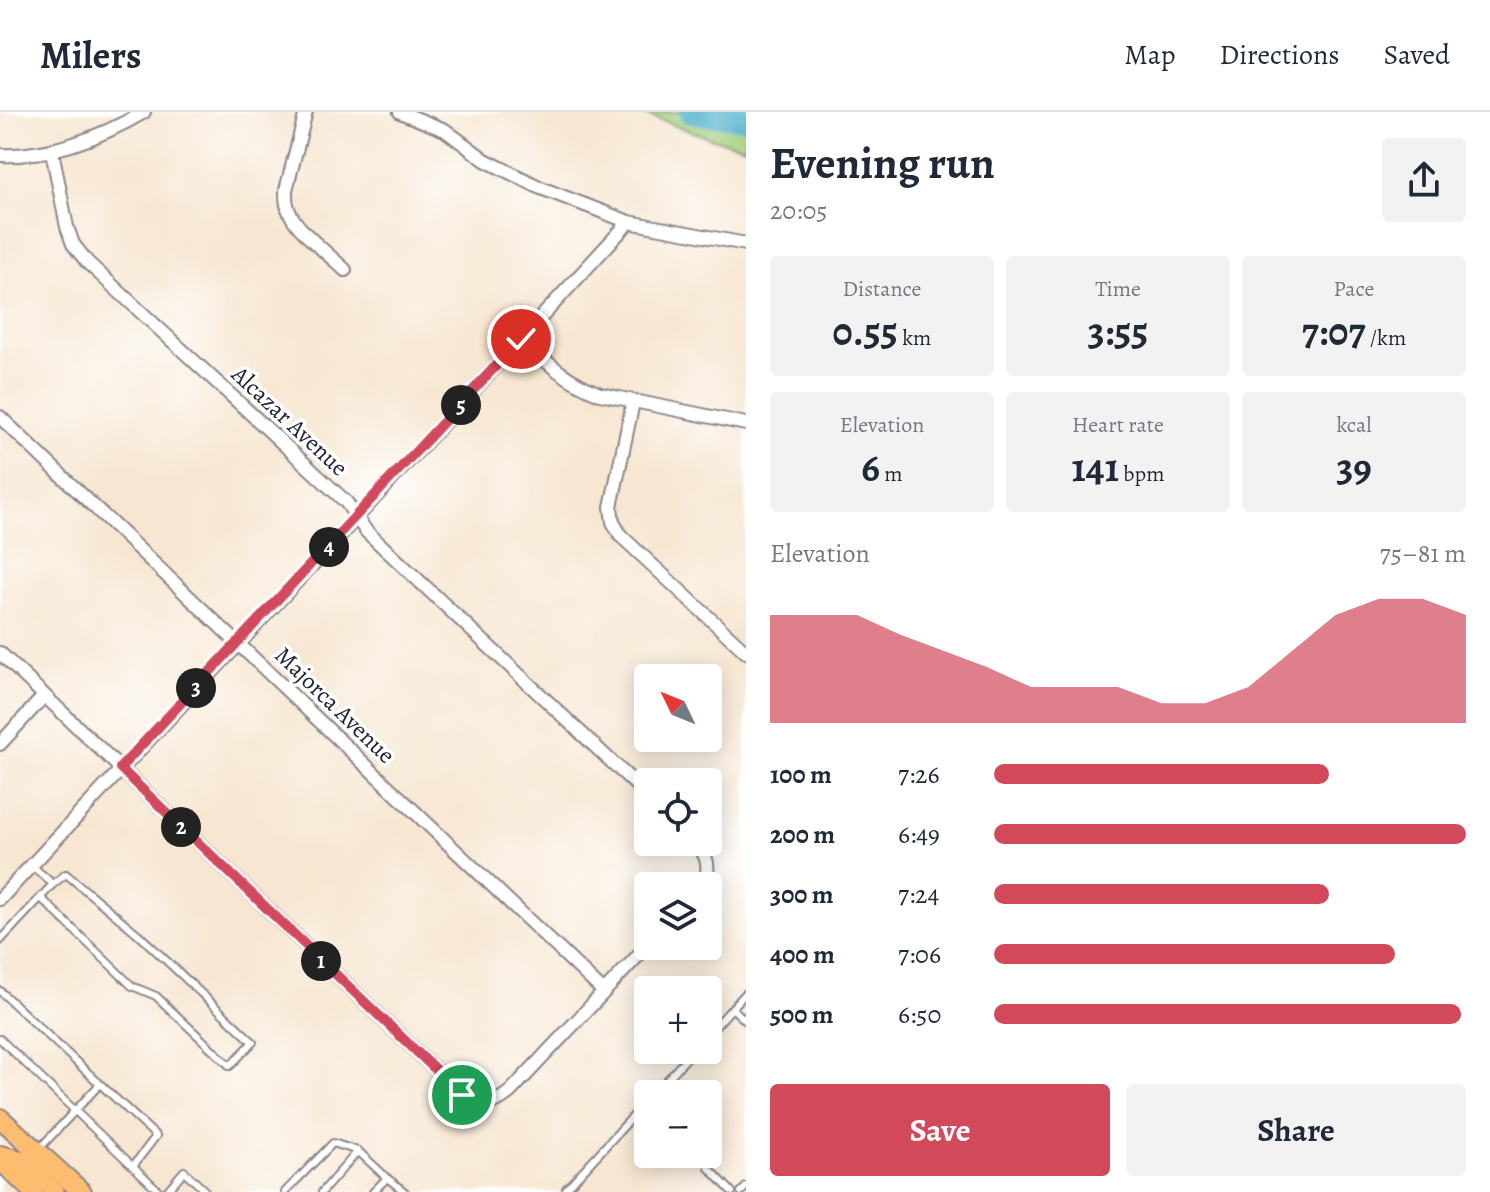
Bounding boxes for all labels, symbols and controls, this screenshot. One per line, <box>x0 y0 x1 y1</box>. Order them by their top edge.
text: Milers <box>40 29 142 81</box>
text: Map <box>1124 36 1175 74</box>
text: Directions <box>1219 36 1340 74</box>
text: Saved <box>1384 36 1450 74</box>
text: Evening run <box>770 133 995 193</box>
button: share <box>1382 138 1466 222</box>
text: 20:05 <box>770 193 827 228</box>
text: Distance <box>843 274 921 304</box>
text: Time <box>1095 274 1141 304</box>
text: Pace <box>1334 274 1374 304</box>
text: 0.55 <box>833 304 898 359</box>
text: 3:55 <box>1088 304 1148 359</box>
text: 7:07 <box>1302 304 1365 359</box>
pin <box>487 305 555 373</box>
icon: check <box>499 317 543 361</box>
text: km <box>898 323 931 353</box>
text: /km <box>1365 323 1406 353</box>
street label: Alcazar Avenue <box>224 358 355 483</box>
pin: 5 <box>441 385 481 425</box>
text: 5 <box>456 390 466 420</box>
text: Elevation <box>840 410 924 440</box>
text: Heart rate <box>1072 410 1164 440</box>
text: kcal <box>1336 410 1372 440</box>
text: 6 <box>861 440 880 495</box>
text: 141 <box>1072 440 1119 495</box>
text: 39 <box>1336 440 1372 495</box>
text: m <box>880 459 903 489</box>
text: bpm <box>1119 459 1164 489</box>
pin: 4 <box>309 527 349 567</box>
text: 4 <box>324 532 334 562</box>
text: Elevation <box>770 536 870 571</box>
text: 75–81 m <box>1380 536 1466 571</box>
street label: Majorca Avenue <box>268 639 402 771</box>
north arrow <box>634 664 722 752</box>
map controls <box>634 664 722 1168</box>
pin: 3 <box>176 668 216 708</box>
text: 3 <box>191 673 201 703</box>
text: 100 m <box>770 757 832 792</box>
text: 7:26 <box>898 757 939 792</box>
button: locate <box>634 768 722 856</box>
pin: 2 <box>161 807 201 847</box>
text: 2 <box>176 812 186 842</box>
text: 200 m <box>770 817 835 852</box>
text: 6:49 <box>898 817 940 852</box>
button: layers <box>634 872 722 960</box>
text: 300 m <box>770 877 834 912</box>
text: 7:24 <box>898 877 939 912</box>
text: 400 m <box>770 937 835 972</box>
text: 7:06 <box>898 937 941 972</box>
pin: 1 <box>301 941 341 981</box>
text: 1 <box>317 946 325 976</box>
button: + <box>634 976 722 1064</box>
text: 500 m <box>770 997 834 1032</box>
text: 6:50 <box>898 997 941 1032</box>
pin <box>428 1061 496 1129</box>
icon: arrive <box>440 1073 484 1117</box>
button: − <box>634 1080 722 1168</box>
button: Save <box>770 1084 1110 1176</box>
button: Share <box>1126 1084 1466 1176</box>

